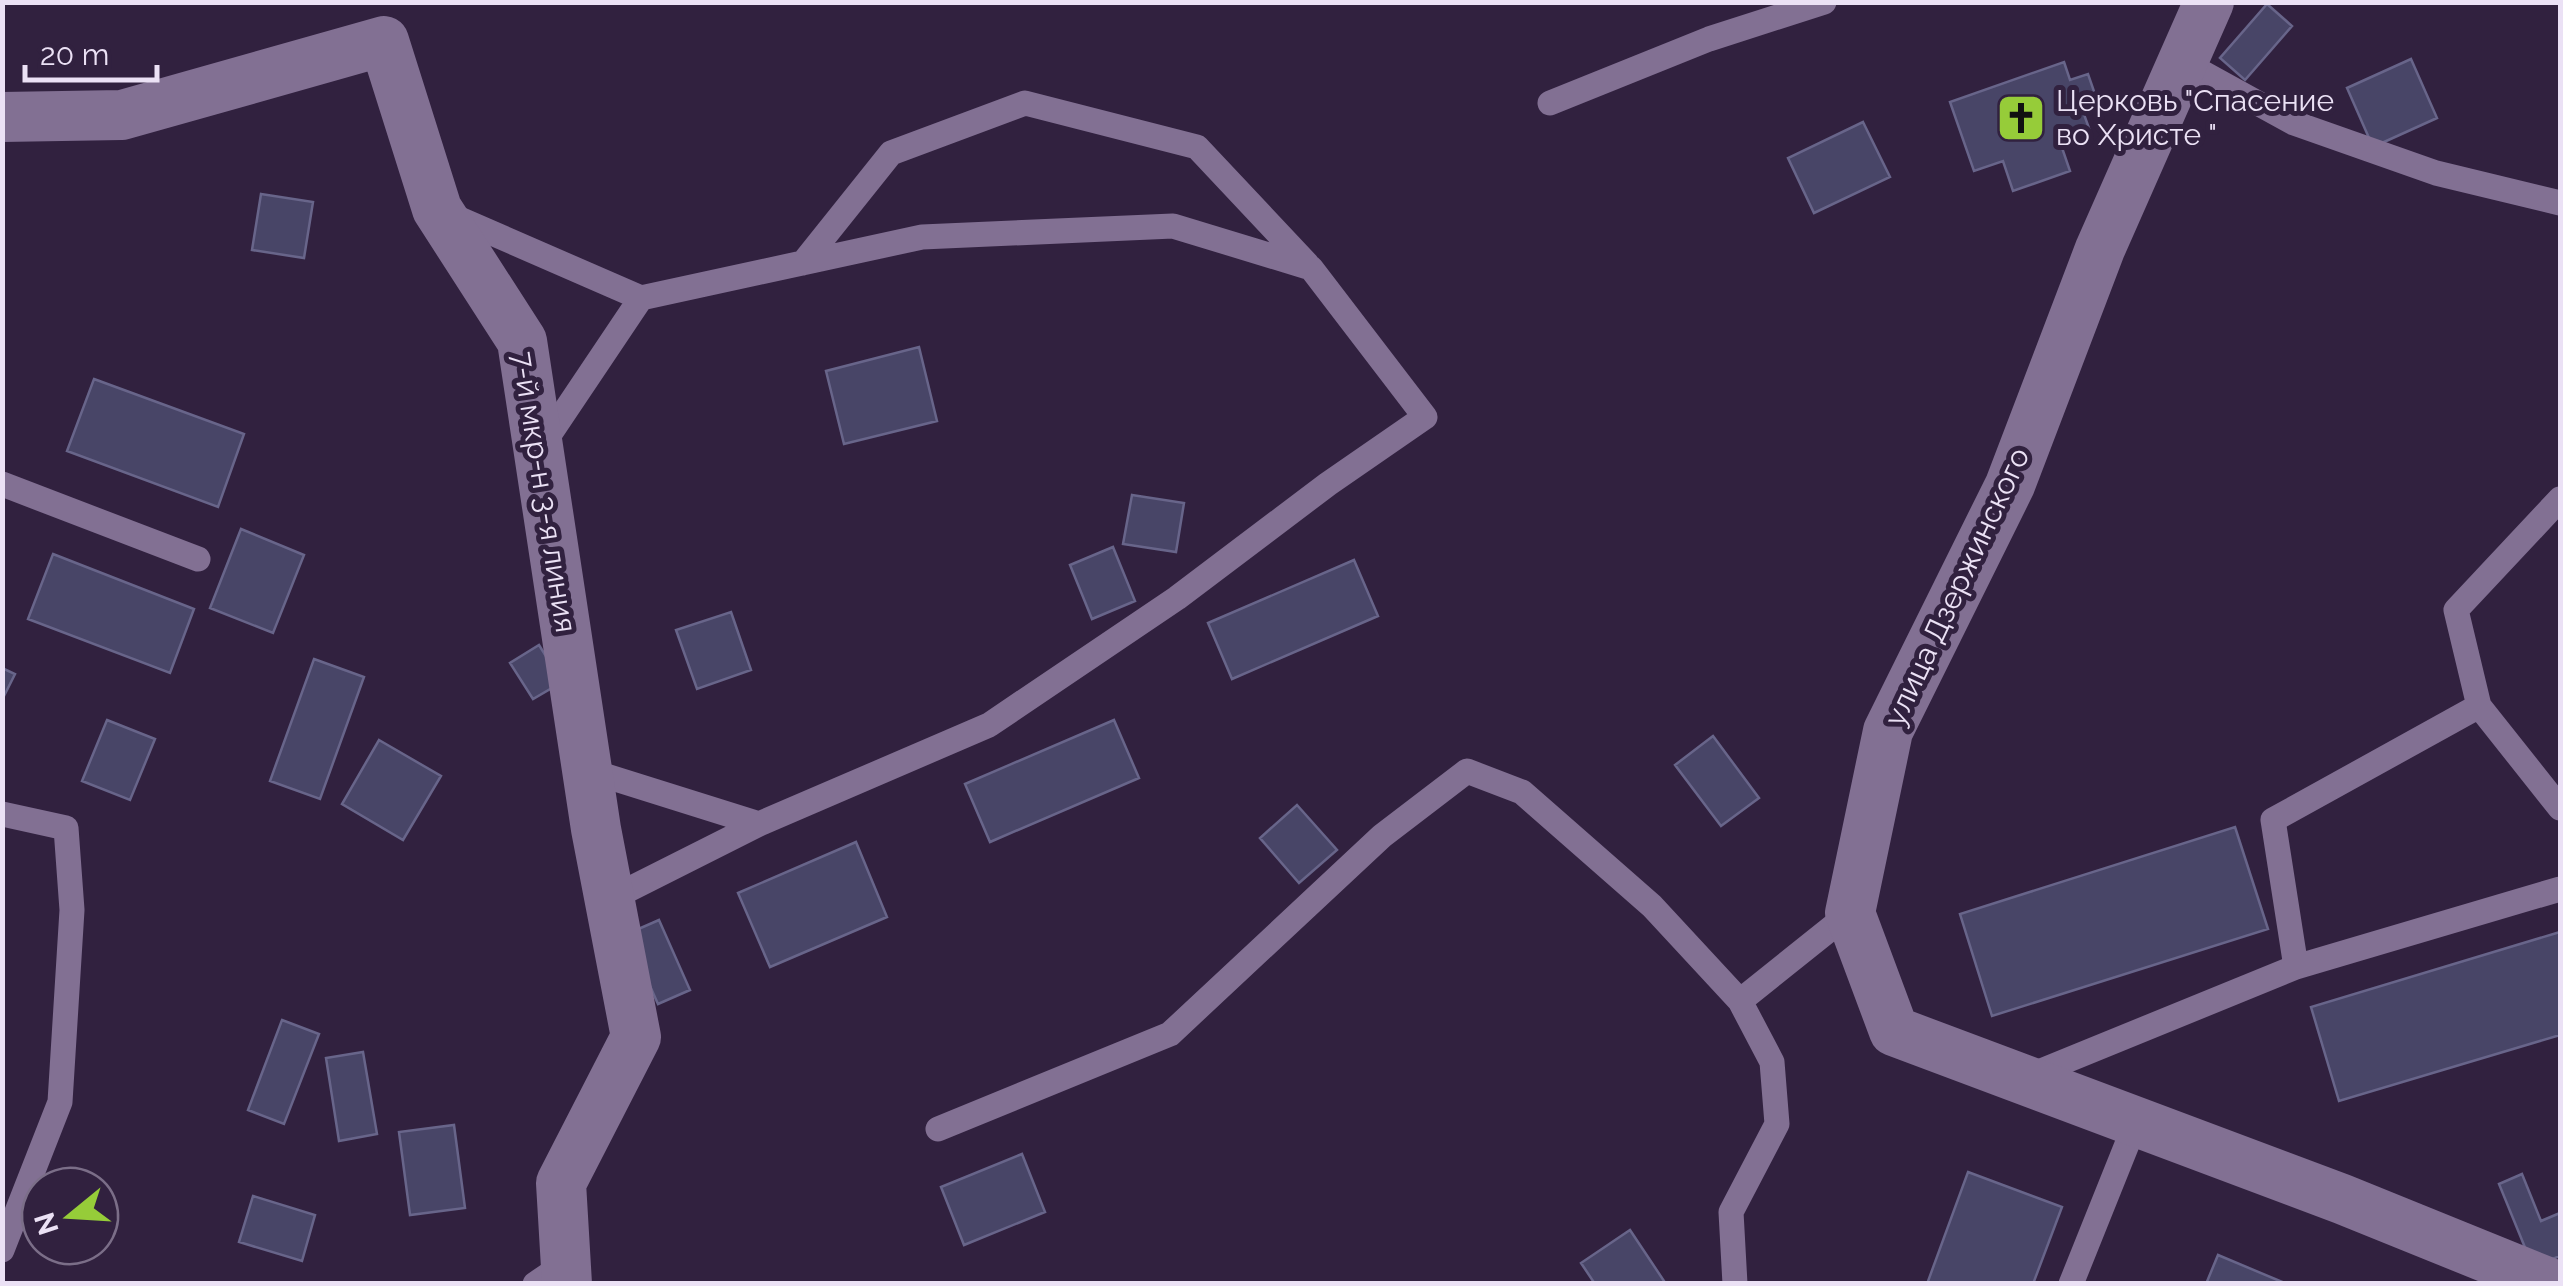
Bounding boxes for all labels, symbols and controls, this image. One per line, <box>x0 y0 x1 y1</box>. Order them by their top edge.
scale bar <box>25 20 158 82</box>
text: 20 m <box>40 37 109 72</box>
place label: Церковь "Спасение во Христе " <box>2056 83 2334 152</box>
church icon: Церковь "Спасение во Христе " <box>1995 92 2047 144</box>
street label: 7-й мкр-н 3-я линия <box>505 349 584 635</box>
street label: улица Дзержинского <box>1877 442 2036 731</box>
north arrow <box>20 1166 120 1266</box>
text: N <box>28 1208 66 1239</box>

